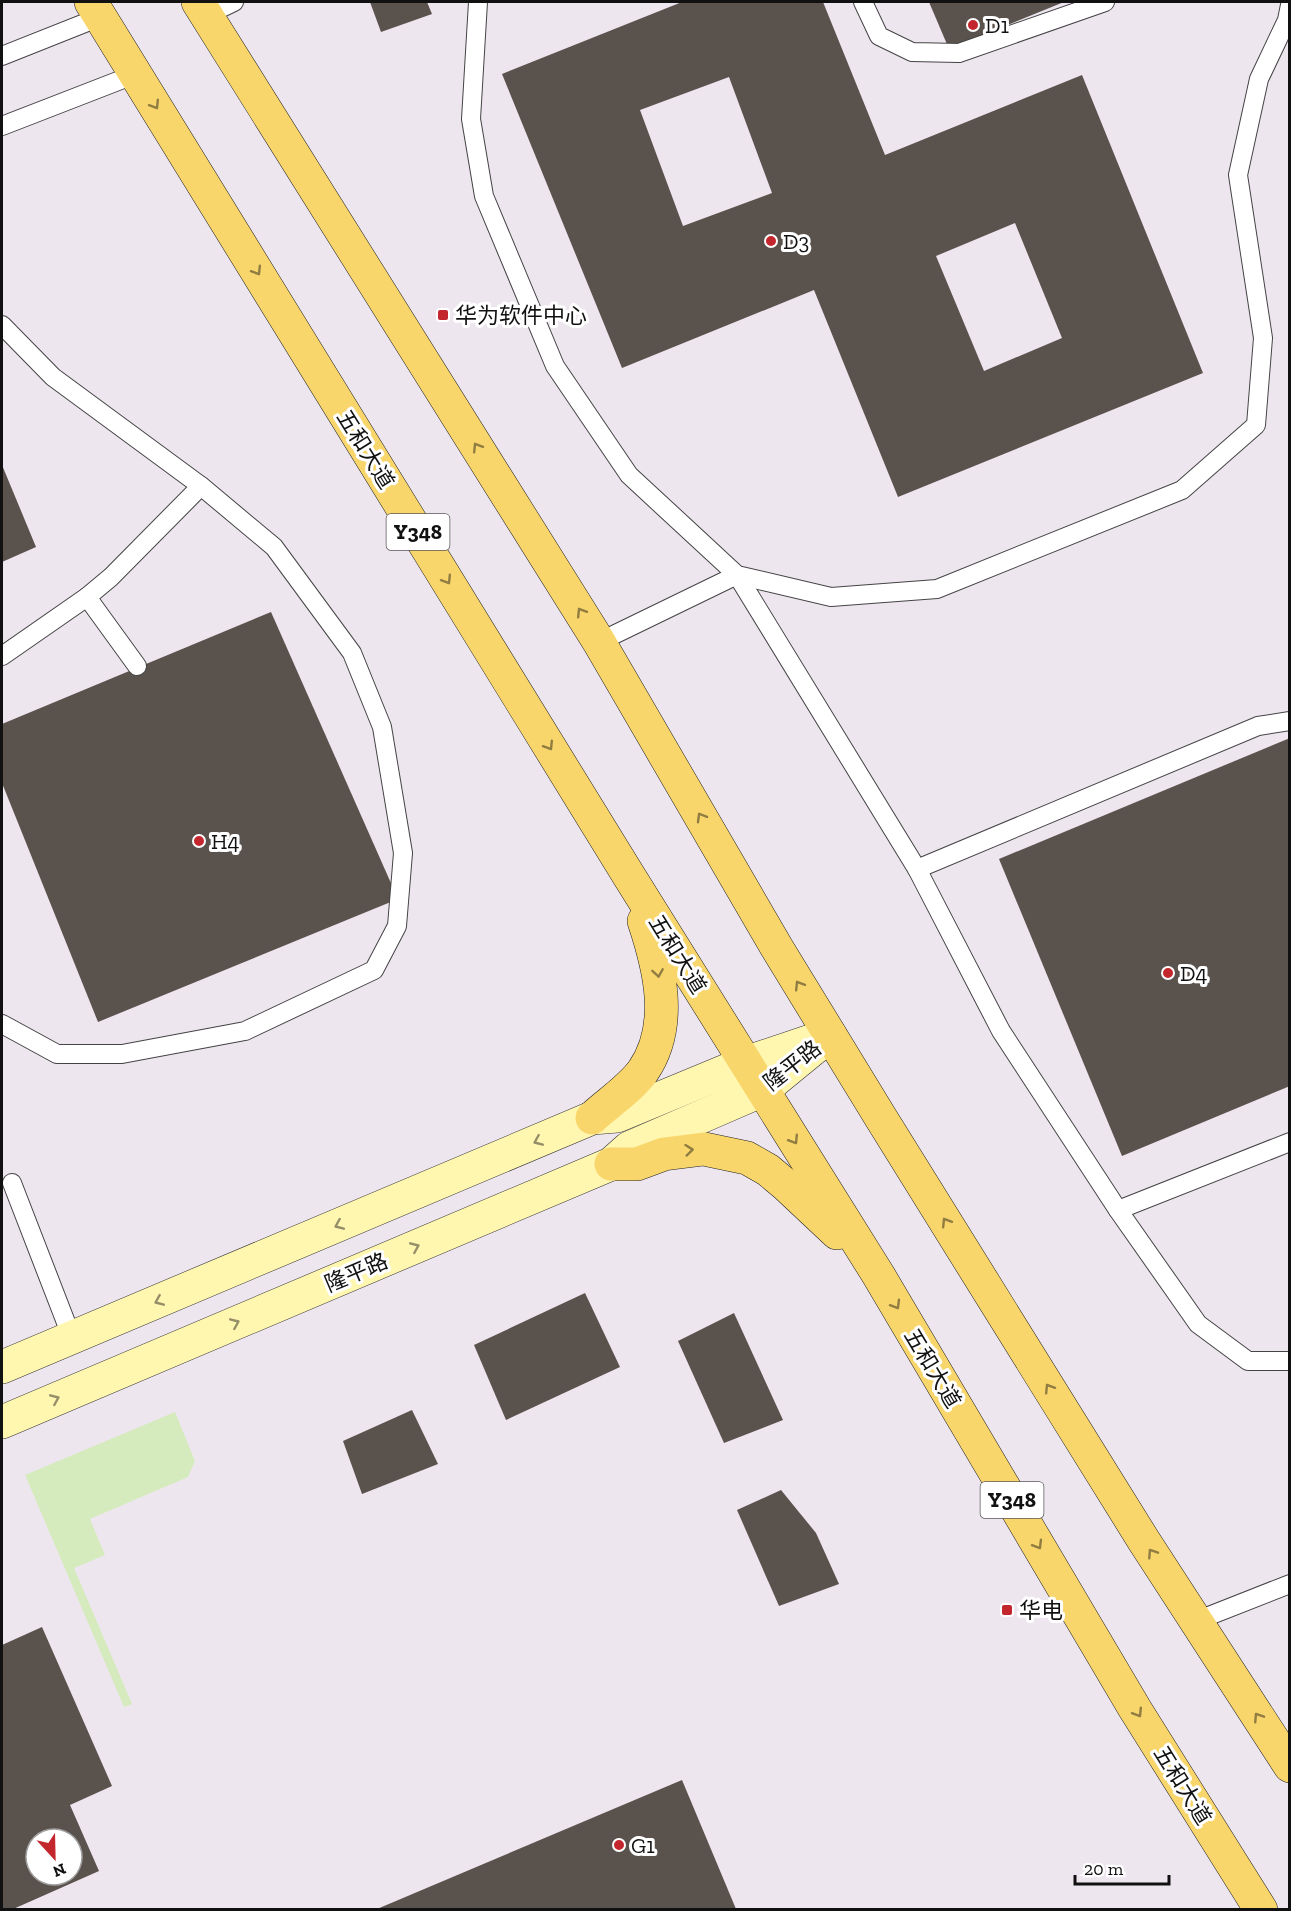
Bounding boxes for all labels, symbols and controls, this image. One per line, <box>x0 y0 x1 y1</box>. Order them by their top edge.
place label: D1 <box>985 12 1010 39</box>
marker: D1 <box>966 18 980 32</box>
one-way arrow <box>147 98 158 109</box>
place label: D3 <box>783 228 809 255</box>
marker: D3 <box>764 234 778 248</box>
one-way arrow <box>249 265 261 275</box>
place label: 华为软件中心 <box>455 302 587 329</box>
marker: 华为软件中心 <box>436 308 450 322</box>
street label: 五和大道 <box>331 405 400 494</box>
one-way arrow <box>473 443 485 453</box>
road number: Y348 <box>386 514 450 550</box>
one-way arrow <box>439 574 451 584</box>
one-way arrow <box>576 608 588 618</box>
one-way arrow <box>542 740 554 750</box>
one-way arrow <box>696 813 708 823</box>
place label: H4 <box>211 828 240 855</box>
marker: H4 <box>192 834 206 848</box>
street label: 五和大道 <box>643 910 712 999</box>
place label: D4 <box>1180 960 1208 987</box>
marker: D4 <box>1161 966 1175 980</box>
one-way arrow <box>651 968 663 977</box>
one-way arrow <box>795 981 807 991</box>
street label: 隆平路 <box>758 1034 827 1096</box>
one-way arrow <box>533 1134 544 1146</box>
one-way arrow <box>786 1134 798 1144</box>
one-way arrow <box>684 1144 693 1157</box>
one-way arrow <box>334 1218 345 1230</box>
one-way arrow <box>941 1218 953 1228</box>
one-way arrow <box>408 1242 419 1254</box>
street label: 隆平路 <box>321 1247 392 1298</box>
one-way arrow <box>155 1294 166 1306</box>
one-way arrow <box>889 1299 901 1309</box>
one-way arrow <box>229 1318 240 1330</box>
street label: 五和大道 <box>898 1324 967 1413</box>
one-way arrow <box>1044 1384 1056 1394</box>
one-way arrow <box>49 1394 60 1406</box>
road number: Y348 <box>980 1482 1044 1518</box>
one-way arrow <box>1031 1539 1043 1550</box>
one-way arrow <box>1148 1549 1159 1560</box>
place label: 华电 <box>1019 1597 1063 1624</box>
marker: 华电 <box>1000 1603 1014 1617</box>
one-way arrow <box>1131 1707 1143 1717</box>
one-way arrow <box>1254 1713 1265 1724</box>
street label: 五和大道 <box>1148 1741 1217 1830</box>
north arrow <box>24 1827 84 1887</box>
place label: G1 <box>631 1832 655 1859</box>
marker: G1 <box>612 1838 626 1852</box>
scale bar <box>1075 1848 1170 1886</box>
text: 20 m <box>1084 1858 1124 1880</box>
text: N <box>50 1859 69 1882</box>

